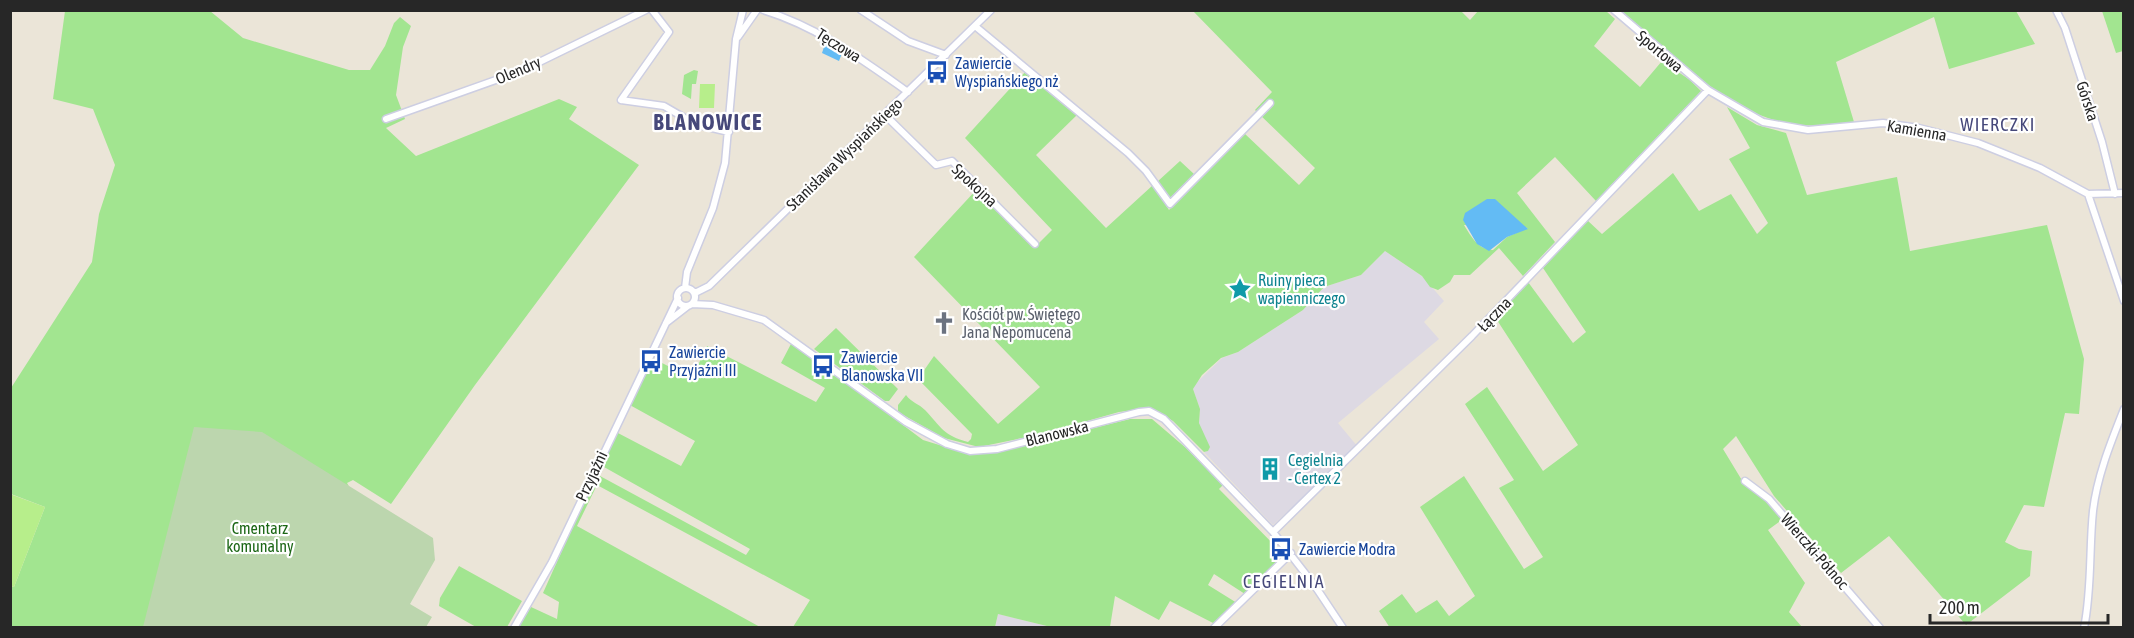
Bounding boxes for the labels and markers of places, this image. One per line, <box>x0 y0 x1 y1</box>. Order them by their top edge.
place label: Zawiercie Wyspiańskiego nż <box>955 54 1058 91</box>
bus stop icon: Zawiercie Wyspiańskiego nż <box>924 59 950 85</box>
place label: Ruiny pieca wapienniczego <box>1258 271 1345 308</box>
place icon: Ruiny pieca wapienniczego <box>1227 276 1253 302</box>
place label: Kościół pw. Świętego Jana Nepomucena <box>962 305 1081 342</box>
church icon: Kościół pw. Świętego Jana Nepomucena <box>931 310 957 336</box>
place label: Zawiercie Przyjaźni III <box>669 343 737 380</box>
bus stop icon: Zawiercie Przyjaźni III <box>638 348 664 374</box>
place label: Zawiercie Blanowska VII <box>841 348 923 384</box>
bus stop icon: Zawiercie Blanowska VII <box>810 353 836 379</box>
place label: Cegielnia - Certex 2 <box>1288 451 1343 487</box>
building icon: Cegielnia - Certex 2 <box>1257 456 1283 482</box>
bus stop icon: Zawiercie Modra <box>1268 536 1294 562</box>
place label: Zawiercie Modra <box>1299 540 1396 558</box>

